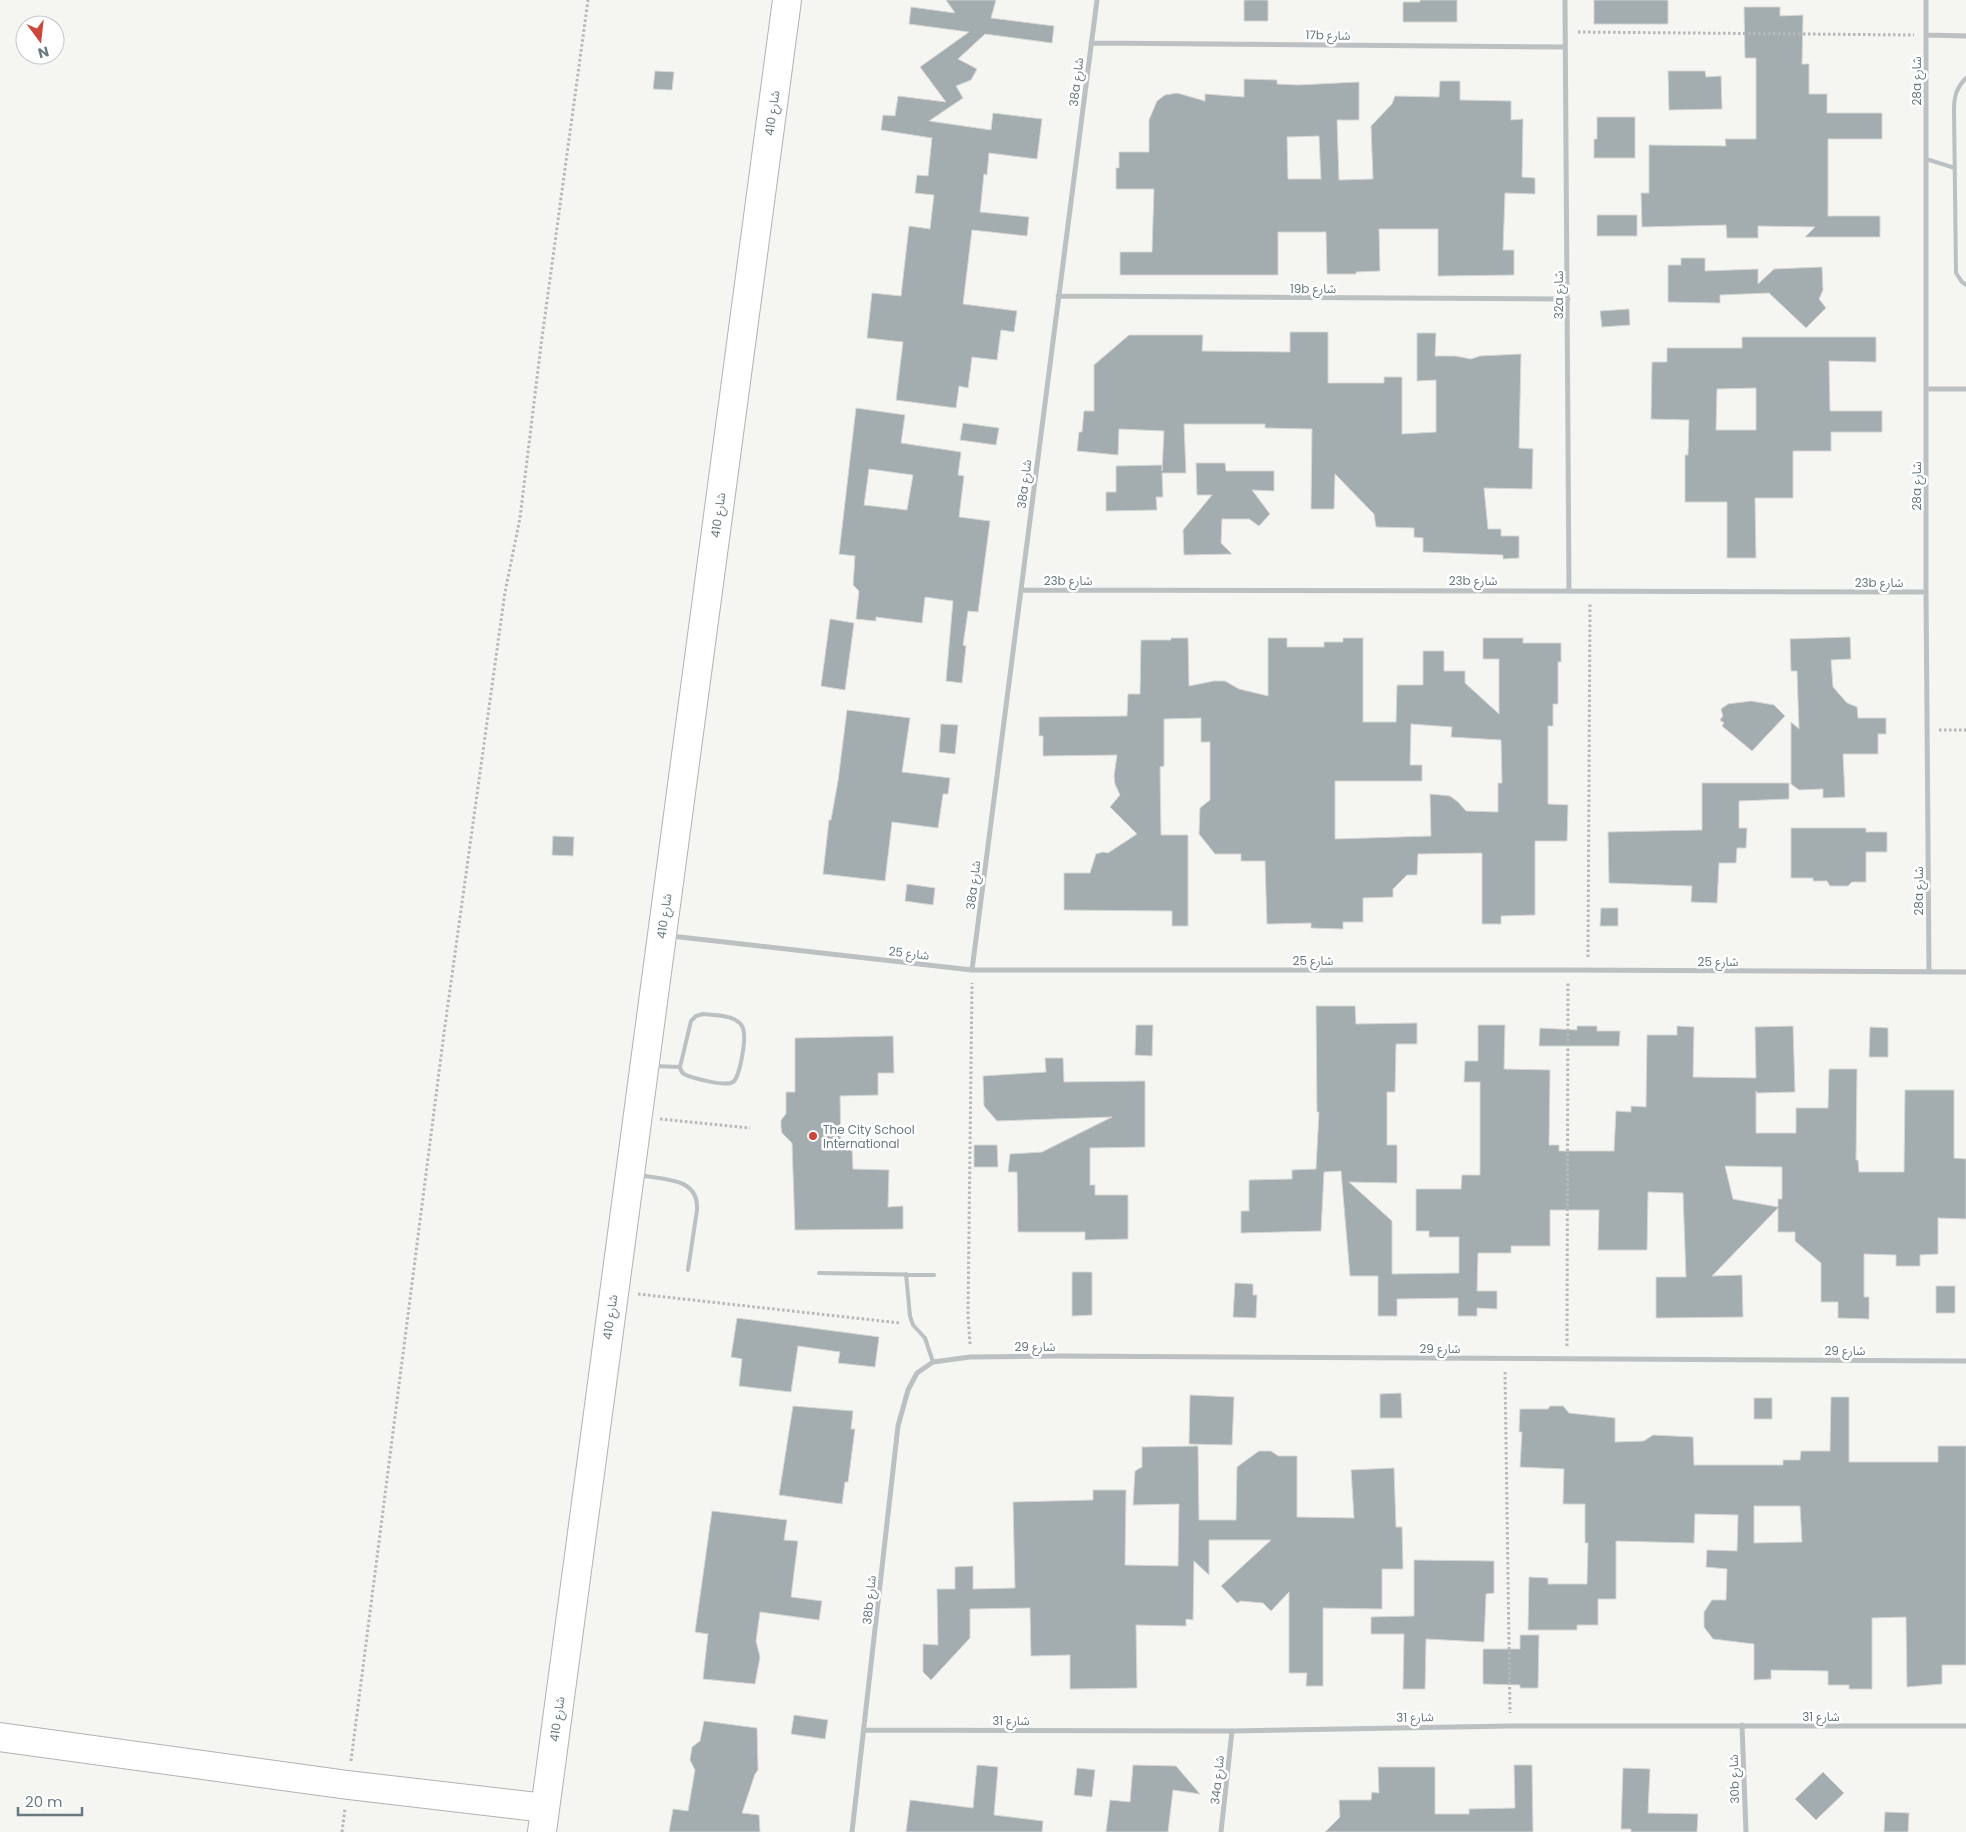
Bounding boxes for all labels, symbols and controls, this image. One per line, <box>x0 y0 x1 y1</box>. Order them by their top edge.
north arrow <box>15 15 65 65</box>
street label: 17b شارع <box>1305 26 1351 45</box>
text: N <box>36 42 51 64</box>
street label: 38a شارع <box>1065 56 1088 108</box>
street label: 28a شارع <box>1908 56 1926 106</box>
street label: شارع 410 <box>760 89 785 137</box>
street label: 32a شارع <box>1550 271 1568 319</box>
street label: 19b شارع <box>1290 280 1336 298</box>
street label: 38a شارع <box>1013 458 1036 510</box>
street label: 28a شارع <box>1908 461 1926 511</box>
street label: شارع 410 <box>706 491 731 539</box>
street label: 23b شارع <box>1044 572 1092 590</box>
street label: 23b شارع <box>1449 572 1497 590</box>
street label: 23b شارع <box>1855 574 1903 592</box>
street label: 38a شارع <box>962 859 985 911</box>
street label: 28a شارع <box>1910 866 1928 916</box>
street label: شارع 410 <box>652 892 677 940</box>
street label: شارع 25 <box>888 942 930 965</box>
street label: شارع 25 <box>1292 952 1334 970</box>
street label: شارع 25 <box>1697 953 1739 971</box>
place label: The City School International <box>823 1121 915 1152</box>
marker: The City School International <box>807 1130 819 1142</box>
street label: شارع 410 <box>598 1293 623 1341</box>
street label: شارع 29 <box>1014 1338 1056 1356</box>
street label: شارع 29 <box>1419 1340 1461 1358</box>
street label: شارع 29 <box>1824 1342 1866 1360</box>
street label: 38b شارع <box>858 1575 881 1626</box>
street label: شارع 410 <box>545 1695 570 1743</box>
street label: شارع 31 <box>1396 1708 1434 1727</box>
street label: شارع 31 <box>1802 1708 1840 1726</box>
street label: شارع 31 <box>992 1712 1030 1730</box>
street label: 30b شارع <box>1725 1754 1744 1804</box>
street label: 34a شارع <box>1206 1755 1229 1806</box>
scale bar <box>18 1784 81 1816</box>
text: 20 m <box>25 1791 63 1812</box>

